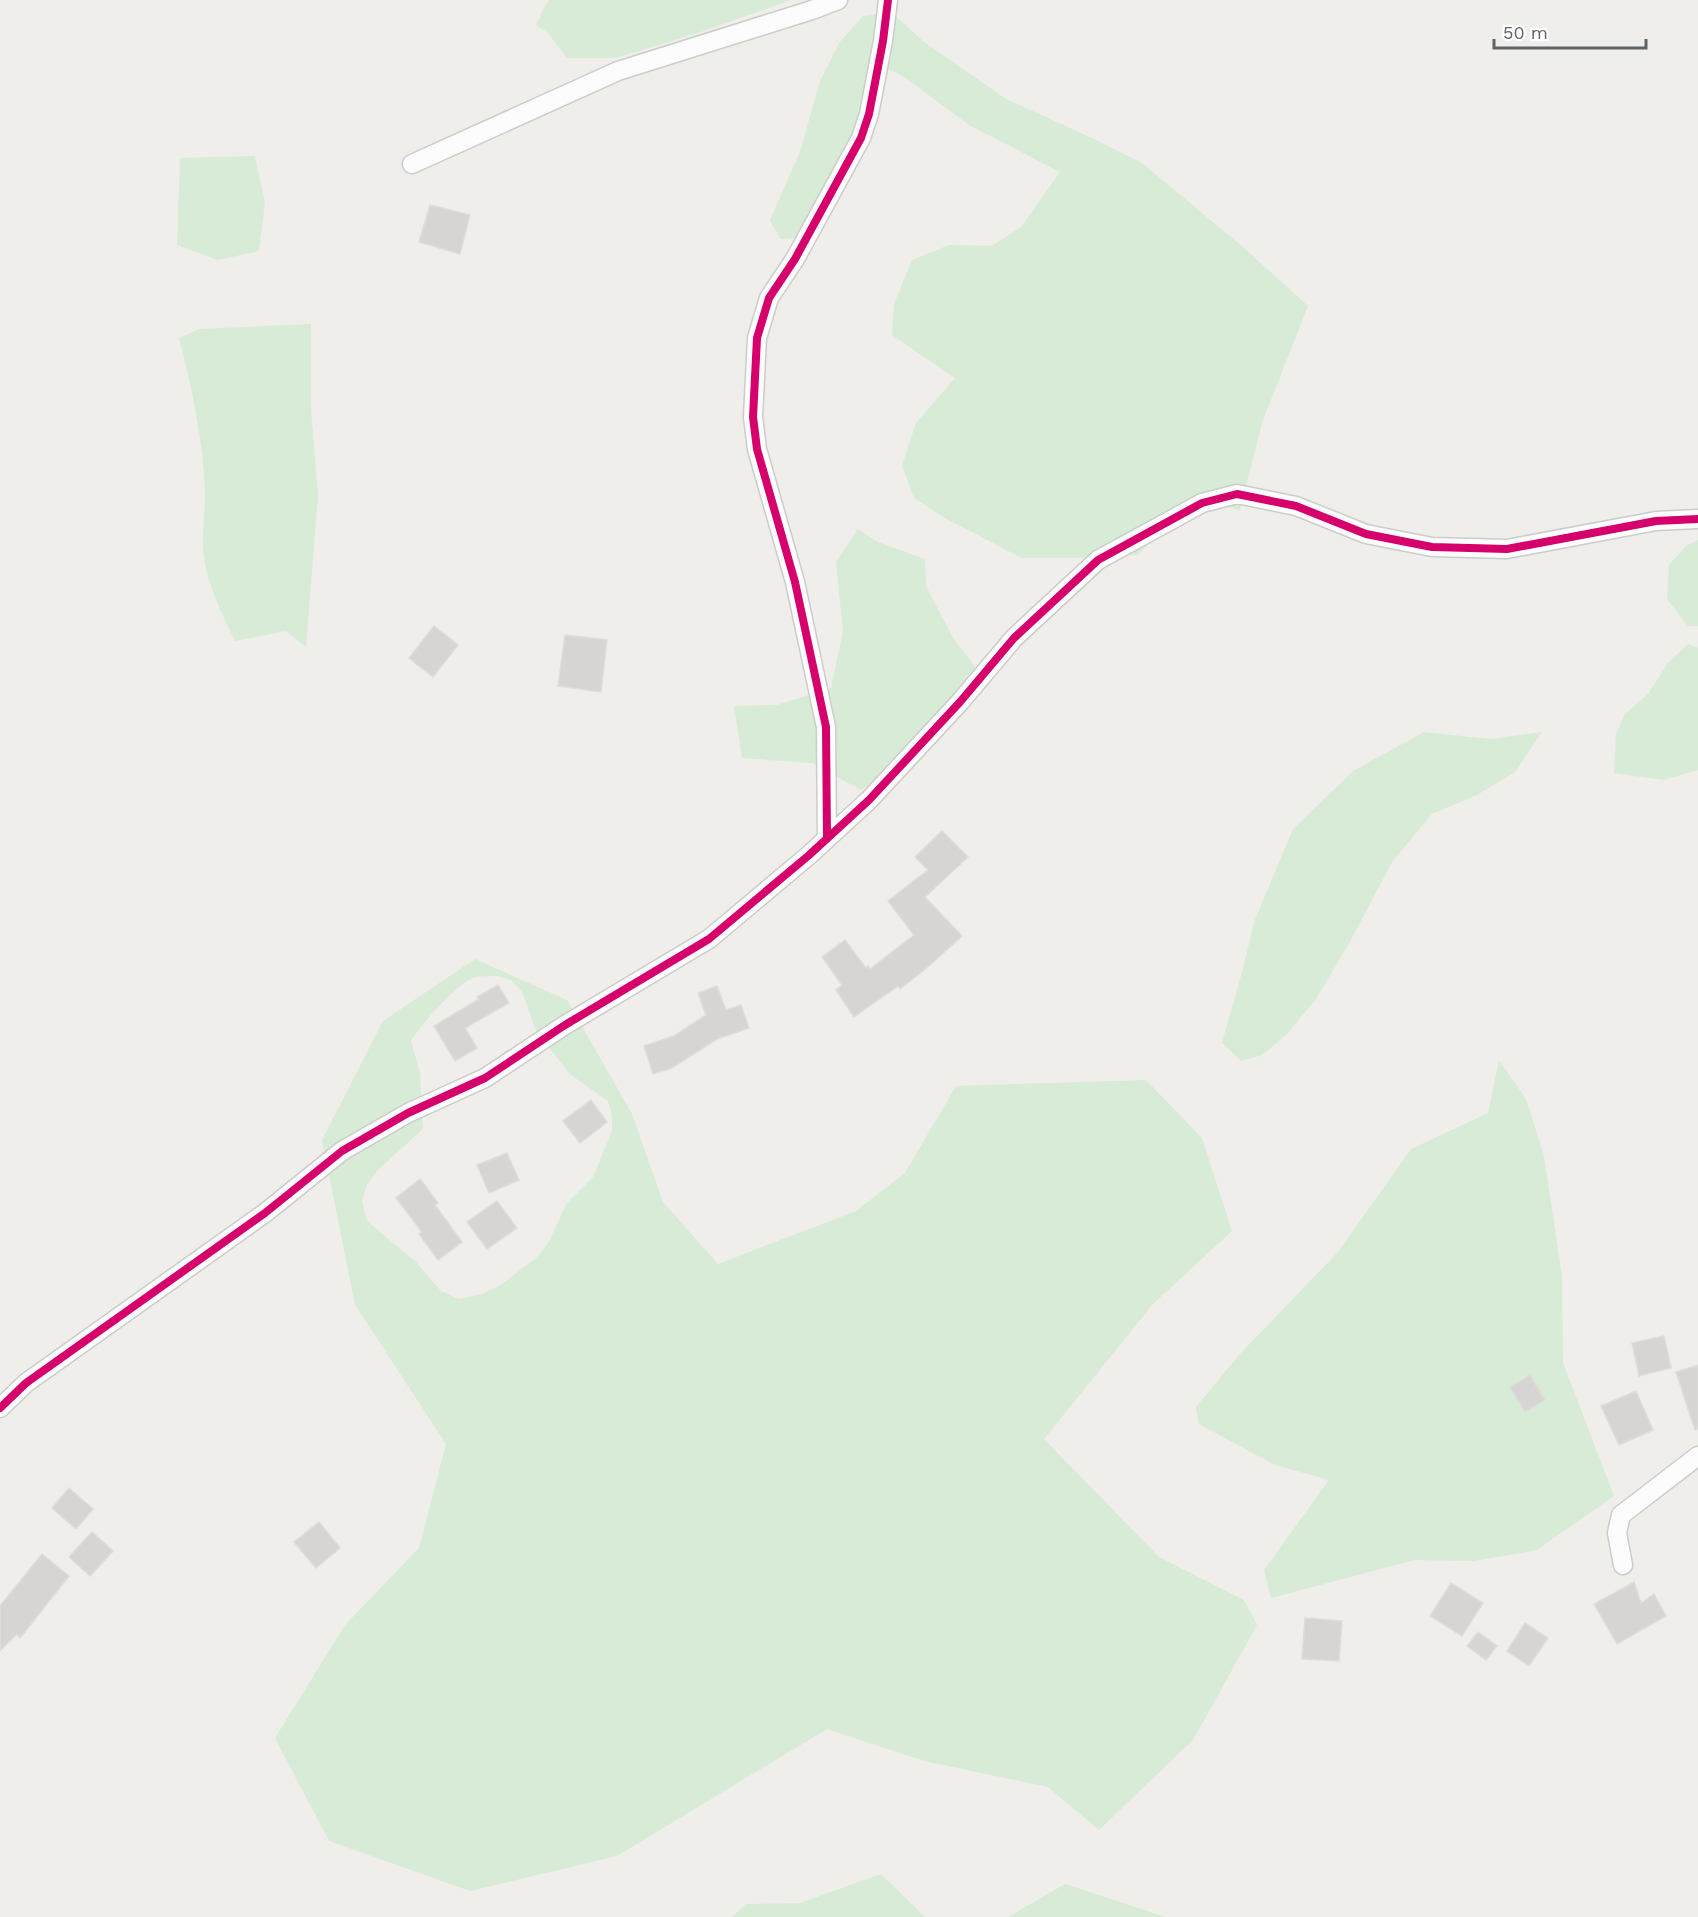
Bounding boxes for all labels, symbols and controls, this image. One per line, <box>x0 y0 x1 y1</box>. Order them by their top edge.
scale bar <box>1494 12 1646 50</box>
text: 50 m <box>1503 22 1548 43</box>

